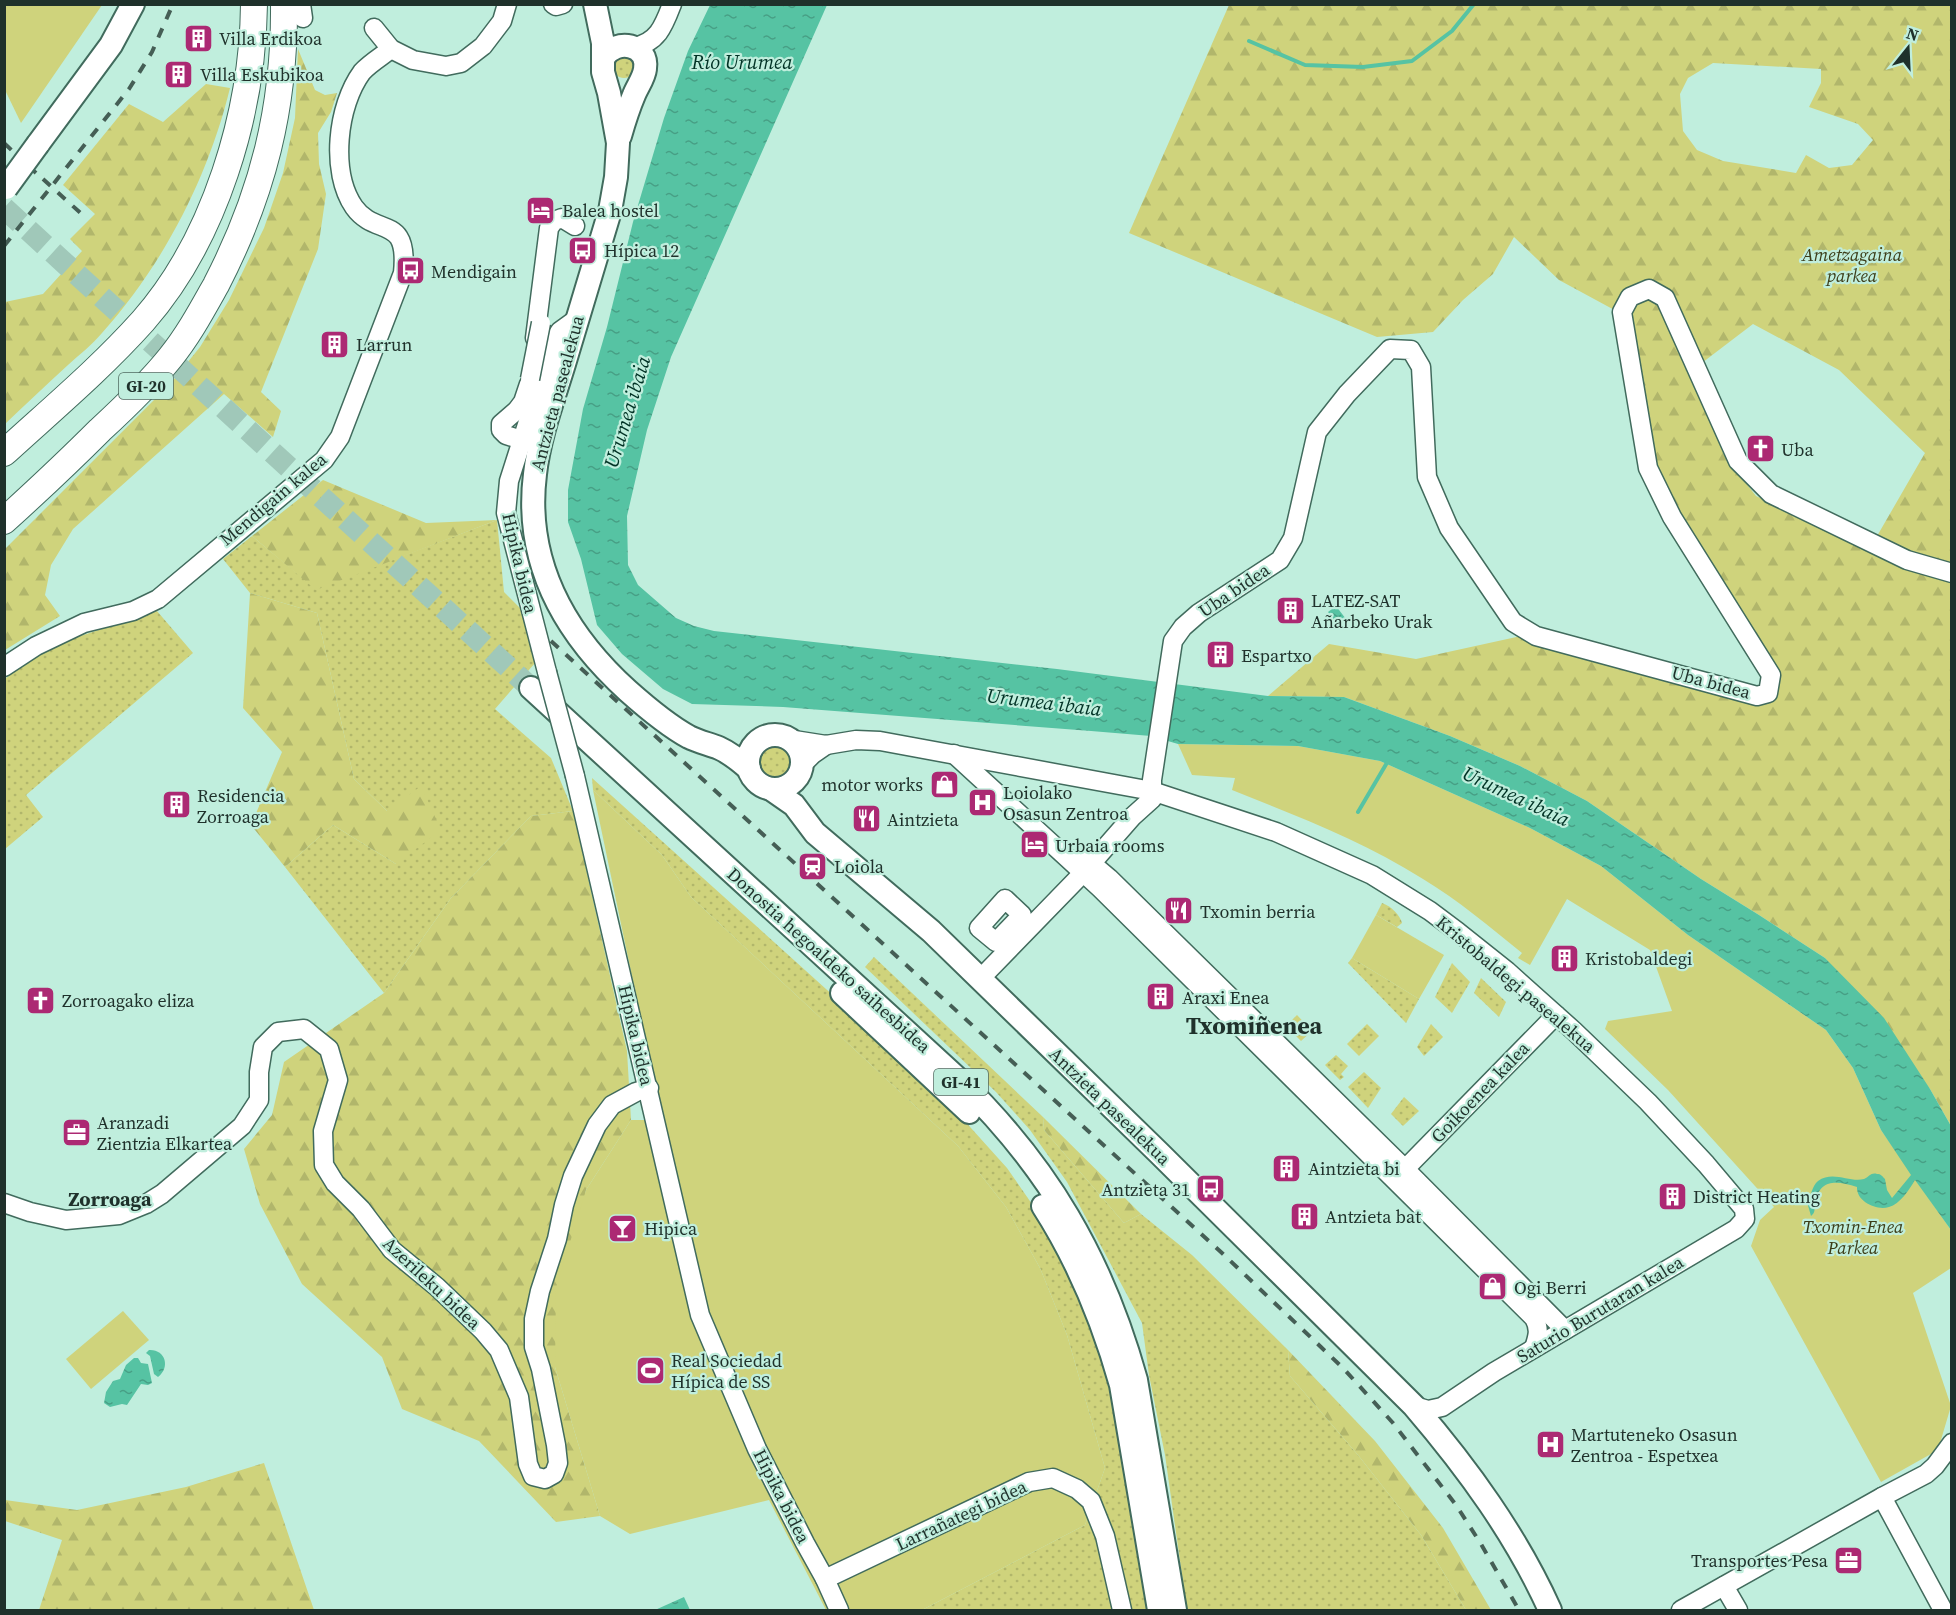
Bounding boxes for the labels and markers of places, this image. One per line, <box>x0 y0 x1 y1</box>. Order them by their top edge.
building icon: Villa Erdikoa <box>182 22 214 54</box>
place label: Villa Erdikoa <box>219 26 323 51</box>
building icon: Villa Eskubikoa <box>163 58 195 90</box>
place label: Villa Eskubikoa <box>200 62 325 87</box>
hotel icon: Balea hostel <box>525 194 557 226</box>
place label: Balea hostel <box>562 198 659 223</box>
bus stop icon: Hípica 12 <box>567 234 599 266</box>
place label: Hípica 12 <box>604 238 679 263</box>
bus stop icon: Mendigain <box>394 255 426 287</box>
place label: Mendigain <box>431 259 517 284</box>
building icon: Larrun <box>319 328 351 360</box>
place label: Larrun <box>356 332 413 357</box>
church icon: Uba <box>1744 433 1776 465</box>
place label: Uba <box>1781 437 1814 462</box>
place label: LATEZ-SAT Añarbeko Urak <box>1311 588 1432 634</box>
building icon: LATEZ-SAT Añarbeko Urak <box>1274 594 1306 626</box>
building icon: Espartxo <box>1204 639 1236 671</box>
place label: Espartxo <box>1241 643 1312 668</box>
shop icon: motor works <box>928 768 960 800</box>
place label: motor works <box>821 772 923 797</box>
place label: Loiolako Osasun Zentroa <box>1003 780 1129 826</box>
place label: Residencia Zorroaga <box>197 783 285 829</box>
hospital icon: Loiolako Osasun Zentroa <box>966 786 998 818</box>
building icon: Residencia Zorroaga <box>160 789 192 821</box>
restaurant icon: Aintzieta <box>850 803 882 835</box>
place label: Aintzieta <box>887 807 960 832</box>
hotel icon: Urbaia rooms <box>1018 829 1050 861</box>
place label: Urbaia rooms <box>1055 833 1165 858</box>
station icon: Loiola <box>797 850 829 882</box>
place label: Loiola <box>834 854 885 879</box>
restaurant icon: Txomin berria <box>1163 895 1195 927</box>
place label: Txomin berria <box>1200 899 1316 924</box>
building icon: Kristobaldegi <box>1548 942 1580 974</box>
place label: Kristobaldegi <box>1585 946 1692 971</box>
building icon: Araxi Enea <box>1145 981 1177 1013</box>
church icon: Zorroagako eliza <box>25 984 57 1016</box>
place label: Araxi Enea <box>1182 985 1270 1010</box>
place label: Zorroagako eliza <box>62 988 195 1013</box>
place label: Aranzadi Zientzia Elkartea <box>97 1110 233 1156</box>
office icon: Aranzadi Zientzia Elkartea <box>60 1116 92 1148</box>
building icon: Aintzieta bi <box>1271 1152 1303 1184</box>
place label: Aintzieta bi <box>1308 1156 1400 1181</box>
bus stop icon: Antzieta 31 <box>1195 1173 1227 1205</box>
place label: Antzieta 31 <box>1101 1177 1190 1202</box>
building icon: District Heating <box>1656 1180 1688 1212</box>
place label: District Heating <box>1693 1184 1820 1209</box>
building icon: Antzieta bat <box>1288 1200 1320 1232</box>
place label: Antzieta bat <box>1325 1204 1421 1229</box>
bar icon: Hipica <box>607 1212 639 1244</box>
place label: Hipica <box>644 1216 698 1241</box>
shop icon: Ogi Berri <box>1477 1271 1509 1303</box>
place label: Ogi Berri <box>1514 1275 1587 1300</box>
place label: Real Sociedad Hípica de SS <box>671 1348 782 1394</box>
sports icon: Real Sociedad Hípica de SS <box>634 1354 666 1386</box>
place label: Martuteneko Osasun Zentroa - Espetxea <box>1571 1422 1738 1468</box>
hospital icon: Martuteneko Osasun Zentroa - Espetxea <box>1534 1428 1566 1460</box>
office icon: Transportes Pesa <box>1833 1544 1865 1576</box>
place label: Transportes Pesa <box>1691 1548 1829 1573</box>

